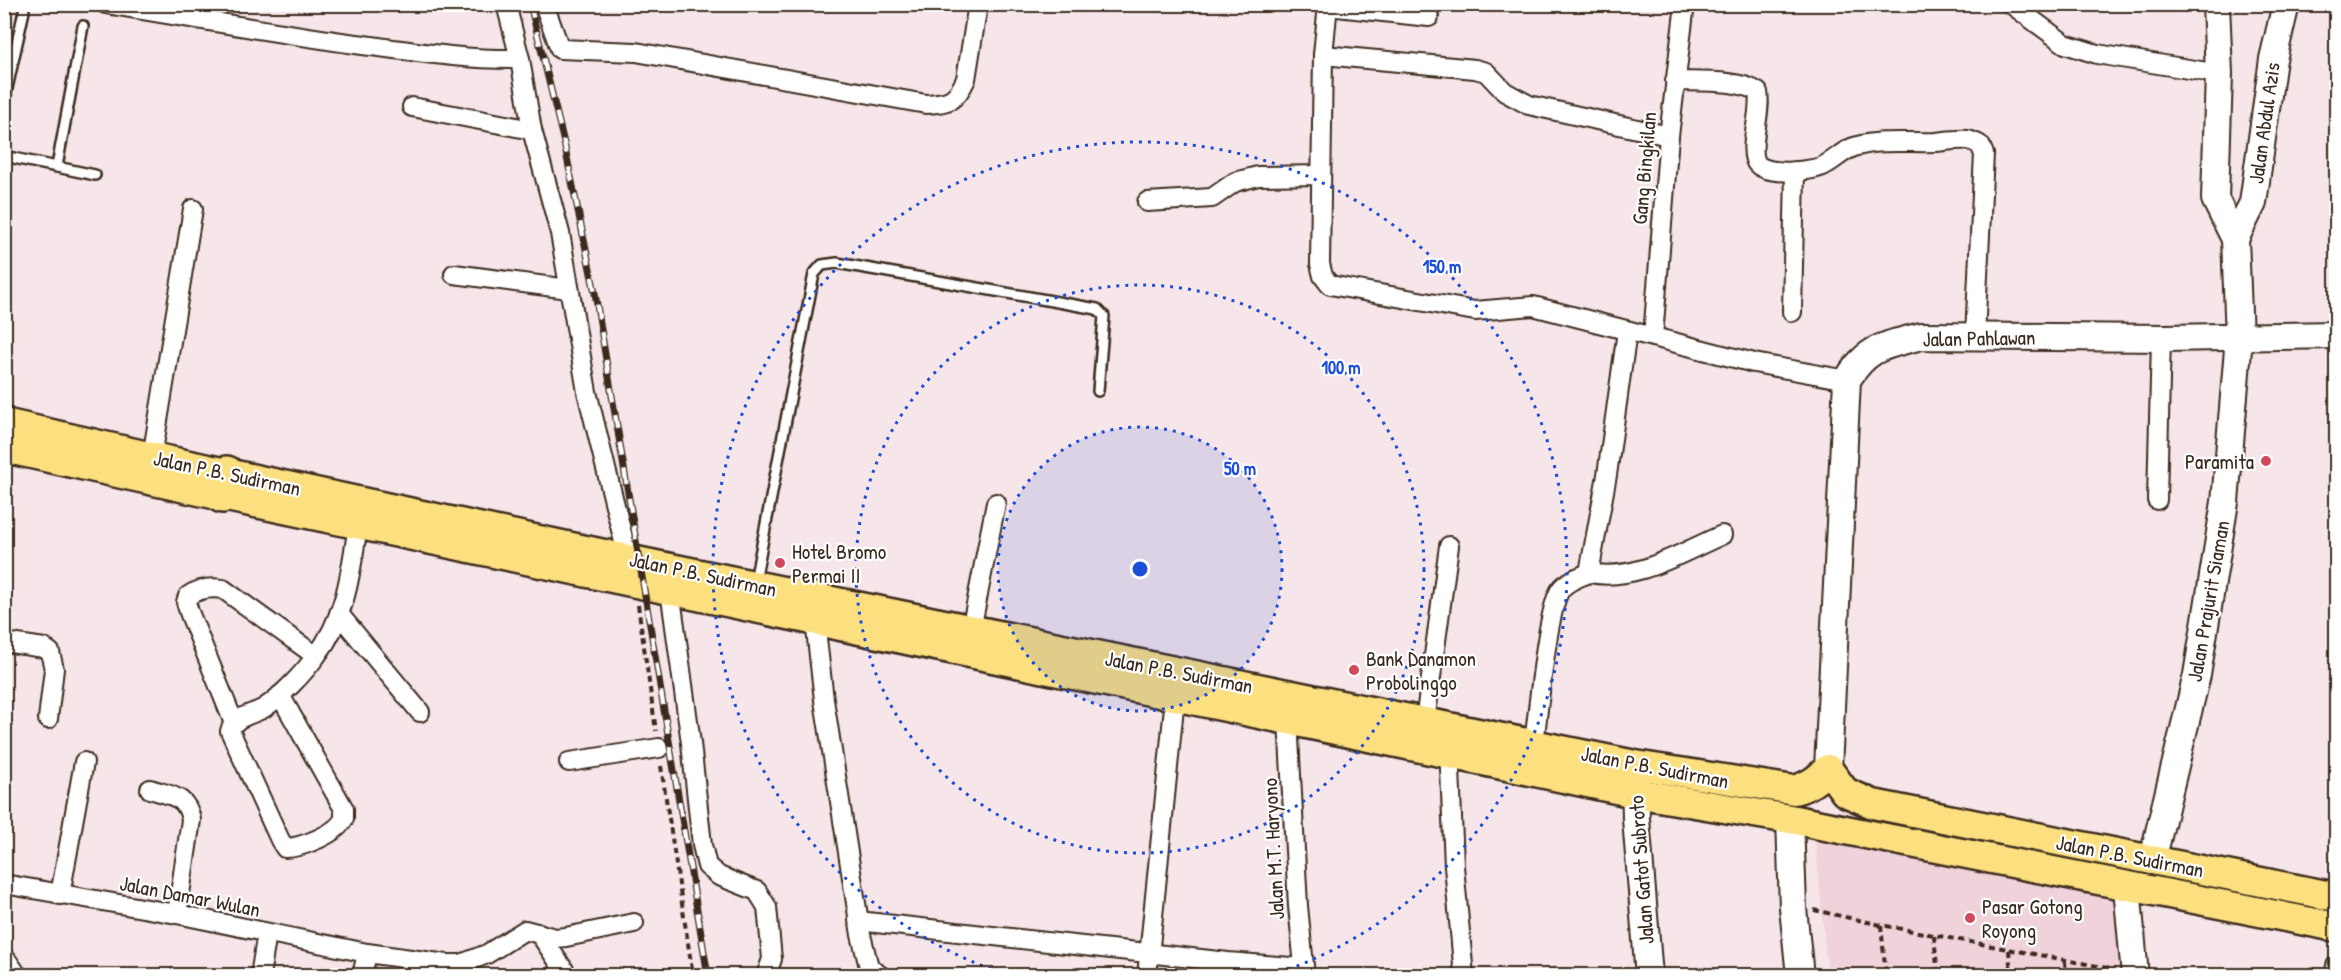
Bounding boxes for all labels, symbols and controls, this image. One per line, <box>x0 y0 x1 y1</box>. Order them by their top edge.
street label: Jalan Abdul Azis <box>2241 61 2287 185</box>
street label: Gang Bingkilan <box>1625 110 1663 226</box>
text: 150 m <box>1423 254 1461 279</box>
street label: Jalan Pahlawan <box>1922 323 2036 353</box>
text: 100 m <box>1321 355 1361 380</box>
street label: Jalan P.B. Sudirman <box>151 443 303 503</box>
place label: Paramita <box>2185 447 2254 476</box>
marker: Paramita <box>2259 454 2273 468</box>
text: 50 m <box>1224 456 1256 481</box>
street label: Jalan Prajurit Siaman <box>2180 518 2236 684</box>
place label: Hotel Bromo Permai II <box>792 537 886 590</box>
street label: Jalan P.B. Sudirman <box>627 544 779 604</box>
marker: Hotel Bromo Permai II <box>773 556 787 570</box>
centre of rings <box>1130 559 1150 579</box>
street label: Jalan P.B. Sudirman <box>1103 643 1255 701</box>
place label: Bank Danamon Probolinggo <box>1366 644 1476 697</box>
marker: Bank Danamon Probolinggo <box>1347 663 1361 677</box>
street label: Jalan P.B. Sudirman <box>1579 738 1731 796</box>
street label: Jalan M.T. Haryono <box>1255 777 1291 921</box>
street label: Jalan Gatot Subroto <box>1621 795 1661 945</box>
street label: Jalan P.B. Sudirman <box>2054 827 2206 885</box>
street label: Jalan Damar Wulan <box>117 868 263 924</box>
place label: Pasar Gotong Royong <box>1982 892 2083 945</box>
marker: Pasar Gotong Royong <box>1963 911 1977 925</box>

